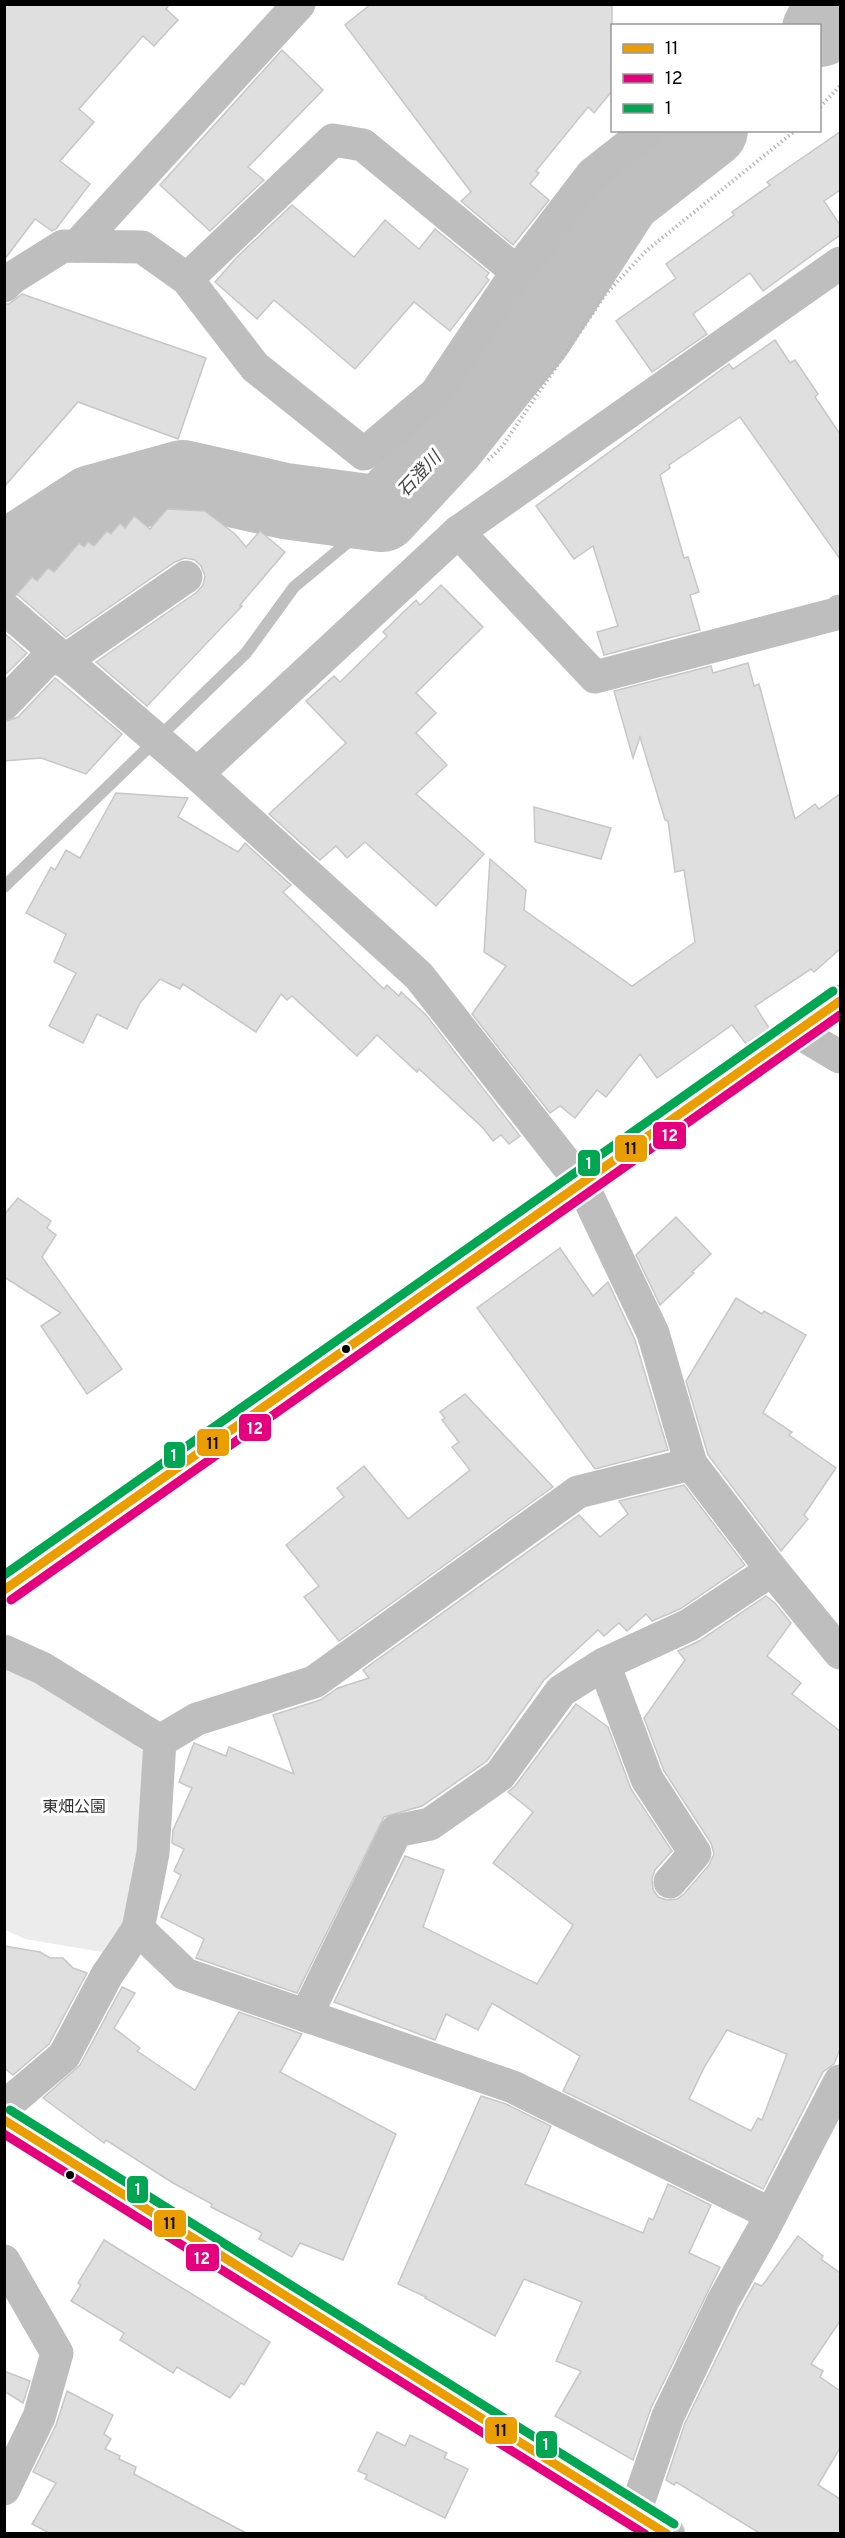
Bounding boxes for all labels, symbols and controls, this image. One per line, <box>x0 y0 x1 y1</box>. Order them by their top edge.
legend <box>611 24 821 132</box>
text: 11 <box>665 38 678 61</box>
text: 12 <box>665 68 683 91</box>
text: 1 <box>665 98 672 121</box>
water label: 石澄川 <box>393 446 448 503</box>
line badge: 12 <box>652 1121 687 1150</box>
text: 12 <box>662 1127 678 1147</box>
line badge: 11 <box>614 1134 648 1163</box>
text: 11 <box>625 1140 637 1160</box>
line badge: 1 <box>577 1149 601 1177</box>
text: 1 <box>586 1155 592 1175</box>
unlabelled marker <box>340 1343 352 1355</box>
line badge: 12 <box>238 1413 272 1442</box>
text: 12 <box>247 1420 263 1440</box>
line badge: 11 <box>196 1428 230 1457</box>
text: 11 <box>207 1435 219 1455</box>
line badge: 1 <box>163 1441 186 1469</box>
text: 1 <box>171 1447 177 1467</box>
park label: 東畑公園 <box>42 1798 106 1818</box>
unlabelled marker <box>64 2169 76 2181</box>
line badge: 1 <box>126 2175 149 2204</box>
text: 1 <box>135 2181 141 2201</box>
line badge: 11 <box>153 2209 187 2238</box>
text: 11 <box>164 2215 176 2235</box>
line badge: 12 <box>185 2243 220 2272</box>
text: 12 <box>194 2250 210 2270</box>
line badge: 11 <box>484 2416 518 2445</box>
text: 11 <box>495 2422 507 2442</box>
line badge: 1 <box>535 2430 558 2459</box>
text: 1 <box>543 2436 549 2456</box>

